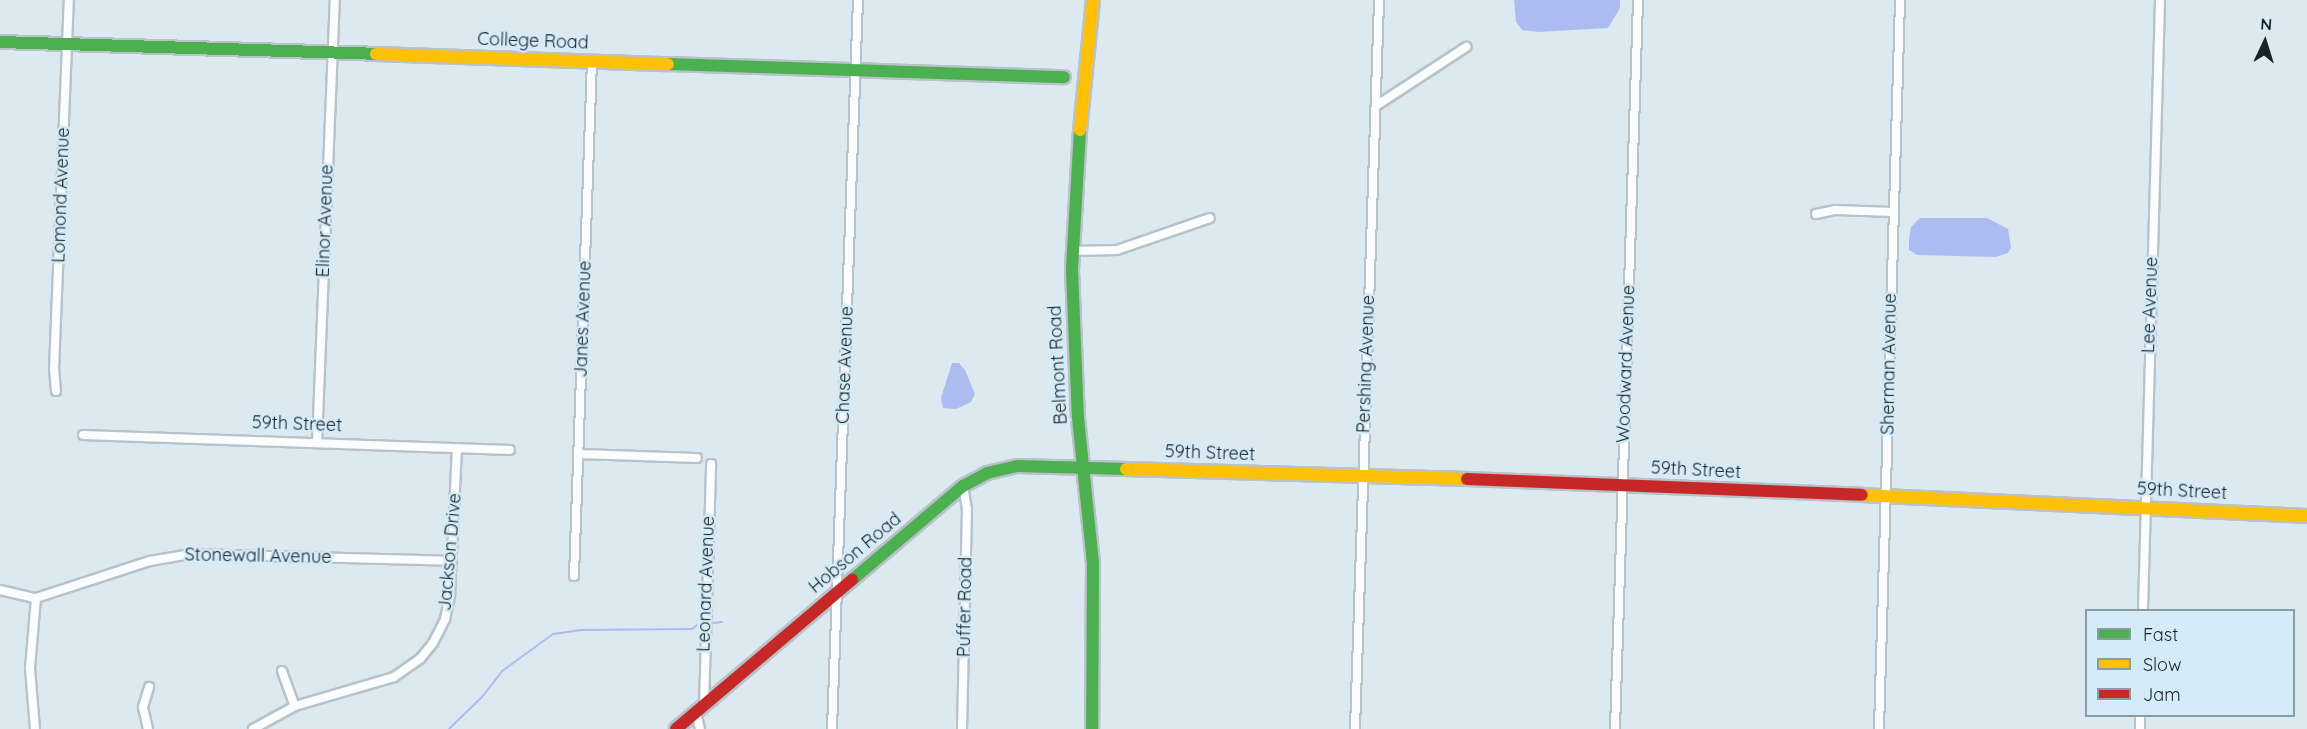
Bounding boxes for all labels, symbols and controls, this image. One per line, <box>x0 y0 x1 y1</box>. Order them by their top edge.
north arrow <box>2235 12 2295 72</box>
text: N <box>2260 14 2273 34</box>
street label: College Road <box>477 28 589 54</box>
street label: Lomond Avenue <box>48 127 74 263</box>
street label: Elinor Avenue <box>312 164 338 278</box>
street label: Lee Avenue <box>2138 256 2162 354</box>
street label: Janes Avenue <box>570 260 596 378</box>
street label: Woodward Avenue <box>1612 285 1640 443</box>
street label: Sherman Avenue <box>1877 293 1901 435</box>
street label: Pershing Avenue <box>1353 295 1379 433</box>
street label: Belmont Road <box>1044 305 1072 425</box>
street label: Chase Avenue <box>832 306 858 424</box>
street label: 59th Street <box>252 412 342 436</box>
street label: 59th Street <box>1165 441 1255 465</box>
street label: 59th Street <box>1650 457 1742 483</box>
street label: 59th Street <box>2136 478 2228 504</box>
street label: Jackson Drive <box>434 492 466 612</box>
street label: Hobson Road <box>804 508 906 598</box>
street label: Leonard Avenue <box>693 516 719 652</box>
street label: Stonewall Avenue <box>184 544 332 568</box>
street label: Puffer Road <box>953 557 977 657</box>
legend <box>2085 609 2295 717</box>
text: Fast <box>2143 623 2178 646</box>
text: Slow <box>2143 653 2181 676</box>
text: Jam <box>2143 683 2181 706</box>

